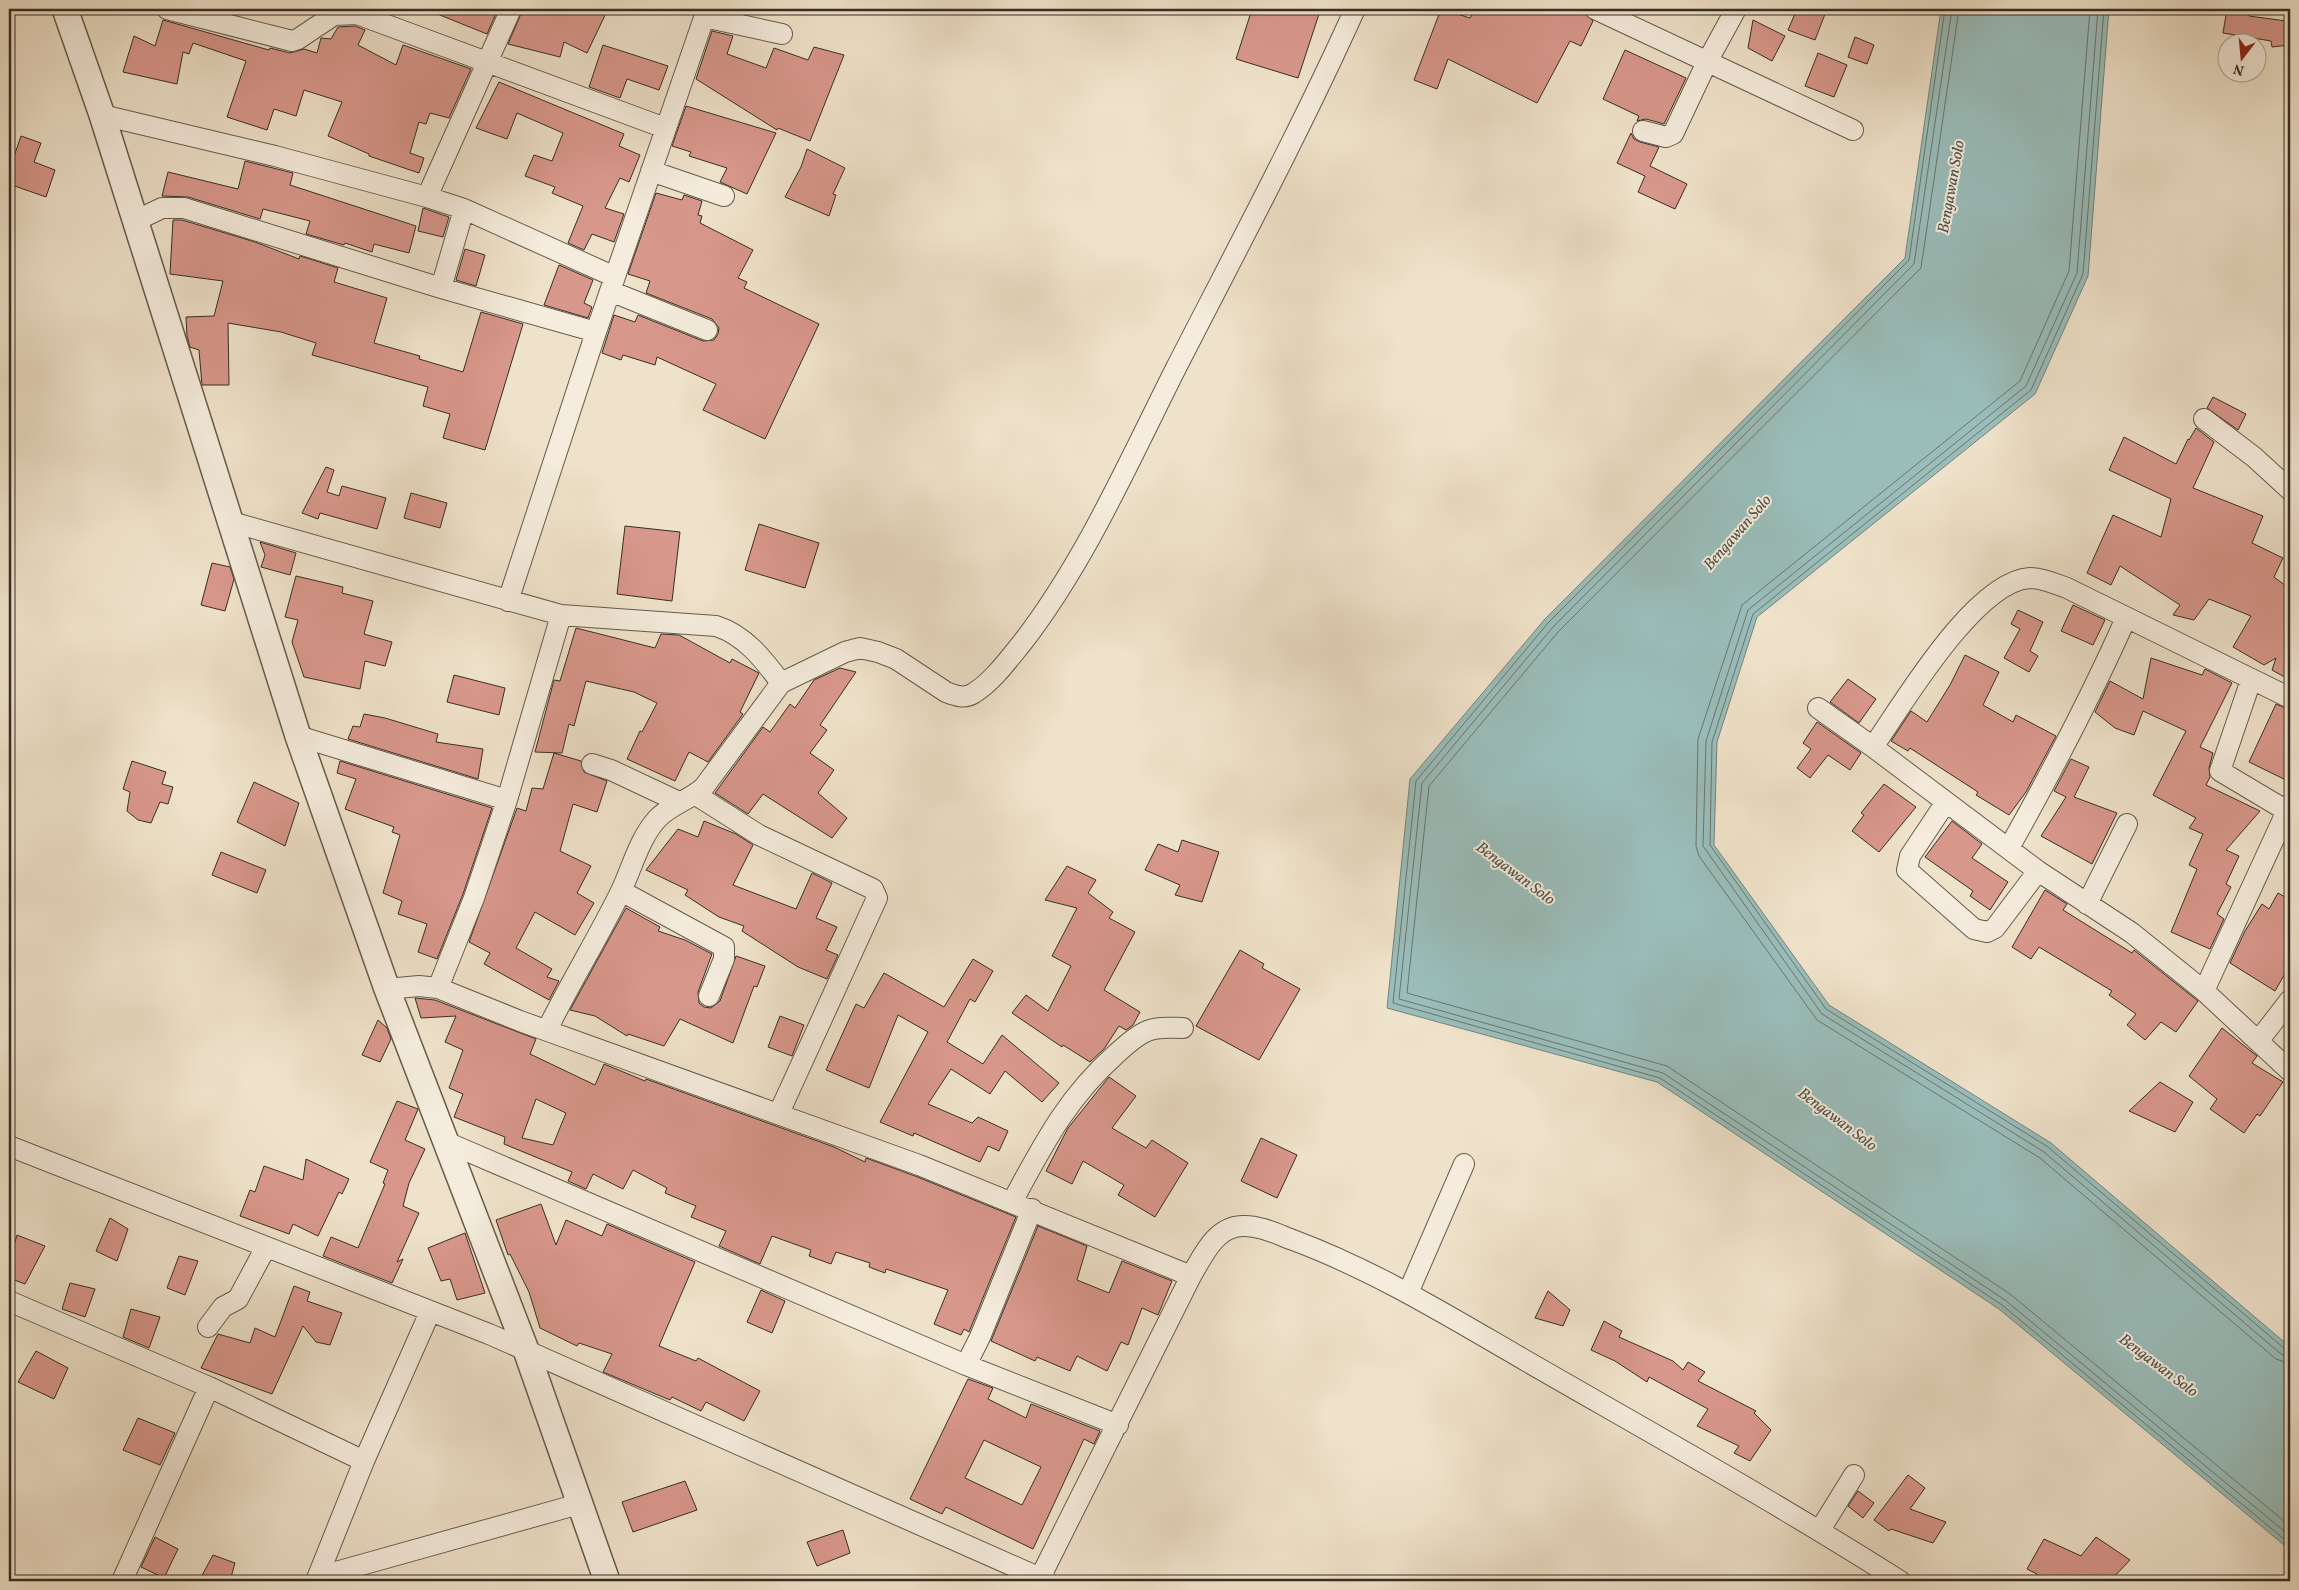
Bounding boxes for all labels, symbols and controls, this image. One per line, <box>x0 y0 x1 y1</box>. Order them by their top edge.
north arrow <box>2216 32 2266 82</box>
text: N <box>2231 59 2246 80</box>
water label: Bengawan Solo <box>1933 138 1971 235</box>
water label: Bengawan Solo <box>1699 490 1778 576</box>
water label: Bengawan Solo <box>1471 837 1560 912</box>
water label: Bengawan Solo <box>1793 1083 1882 1158</box>
water label: Bengawan Solo <box>2114 1329 2203 1404</box>

